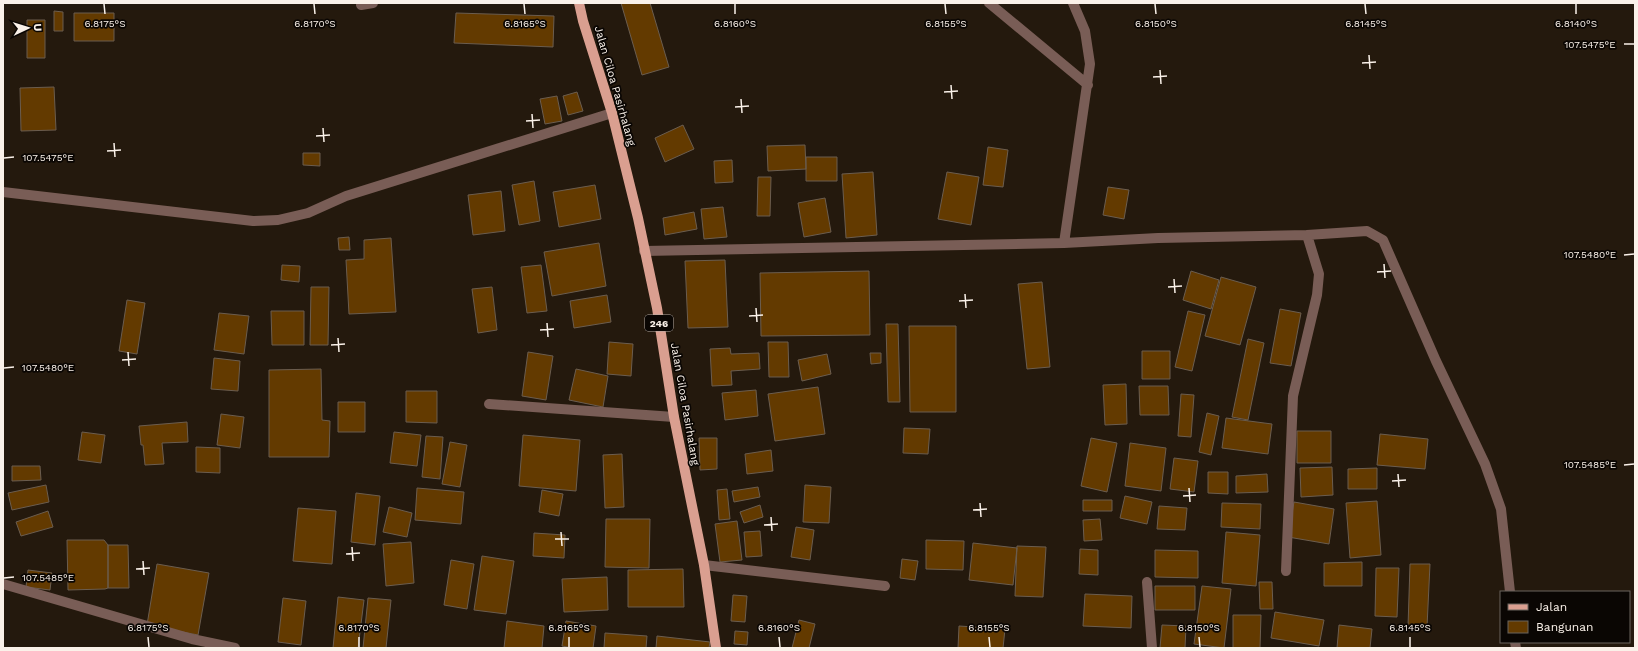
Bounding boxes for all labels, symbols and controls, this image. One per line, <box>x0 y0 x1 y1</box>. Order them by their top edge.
north arrow <box>8 8 48 48</box>
text: 6.8175°S <box>84 18 126 29</box>
text: 6.8170°S <box>294 18 336 29</box>
text: 6.8165°S <box>504 18 546 29</box>
text: 6.8160°S <box>714 18 756 29</box>
text: 6.8155°S <box>925 18 967 29</box>
text: 6.8150°S <box>1135 18 1177 29</box>
text: 6.8145°S <box>1345 18 1387 29</box>
text: 6.8140°S <box>1555 18 1597 29</box>
text: U <box>31 23 44 32</box>
street label: Jalan Ciloa Pasirhalang <box>592 25 638 148</box>
text: 107.5475°E <box>1564 39 1616 50</box>
text: 107.5475°E <box>22 152 74 163</box>
text: 107.5480°E <box>1564 249 1616 260</box>
road number: 246 <box>645 315 673 331</box>
street label: Jalan Ciloa Pasirhalang <box>668 342 702 466</box>
text: 107.5480°E <box>22 362 74 373</box>
text: 107.5485°E <box>1564 459 1616 470</box>
text: 107.5485°E <box>22 572 74 583</box>
legend <box>1500 591 1630 643</box>
text: Jalan <box>1536 600 1567 614</box>
text: Bangunan <box>1536 620 1594 634</box>
text: 6.8175°S <box>127 622 169 633</box>
text: 6.8170°S <box>338 622 380 633</box>
text: 6.8165°S <box>548 622 590 633</box>
text: 6.8160°S <box>758 622 800 633</box>
text: 6.8155°S <box>968 622 1010 633</box>
text: 6.8150°S <box>1178 622 1220 633</box>
text: 6.8145°S <box>1389 622 1431 633</box>

